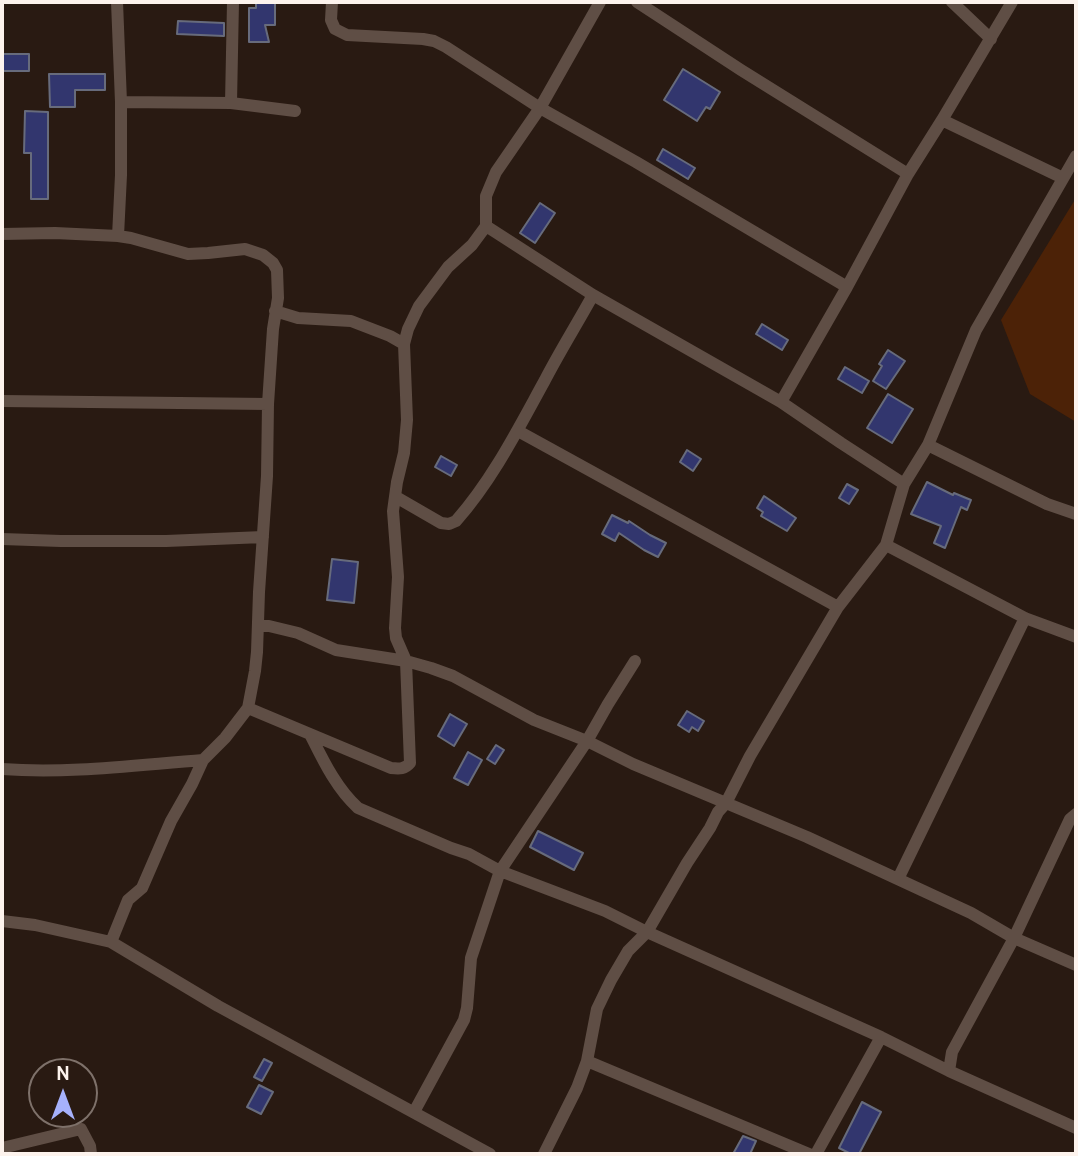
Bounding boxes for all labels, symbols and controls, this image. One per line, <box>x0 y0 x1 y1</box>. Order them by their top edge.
north arrow <box>28 1058 98 1128</box>
text: N <box>56 1062 70 1085</box>

